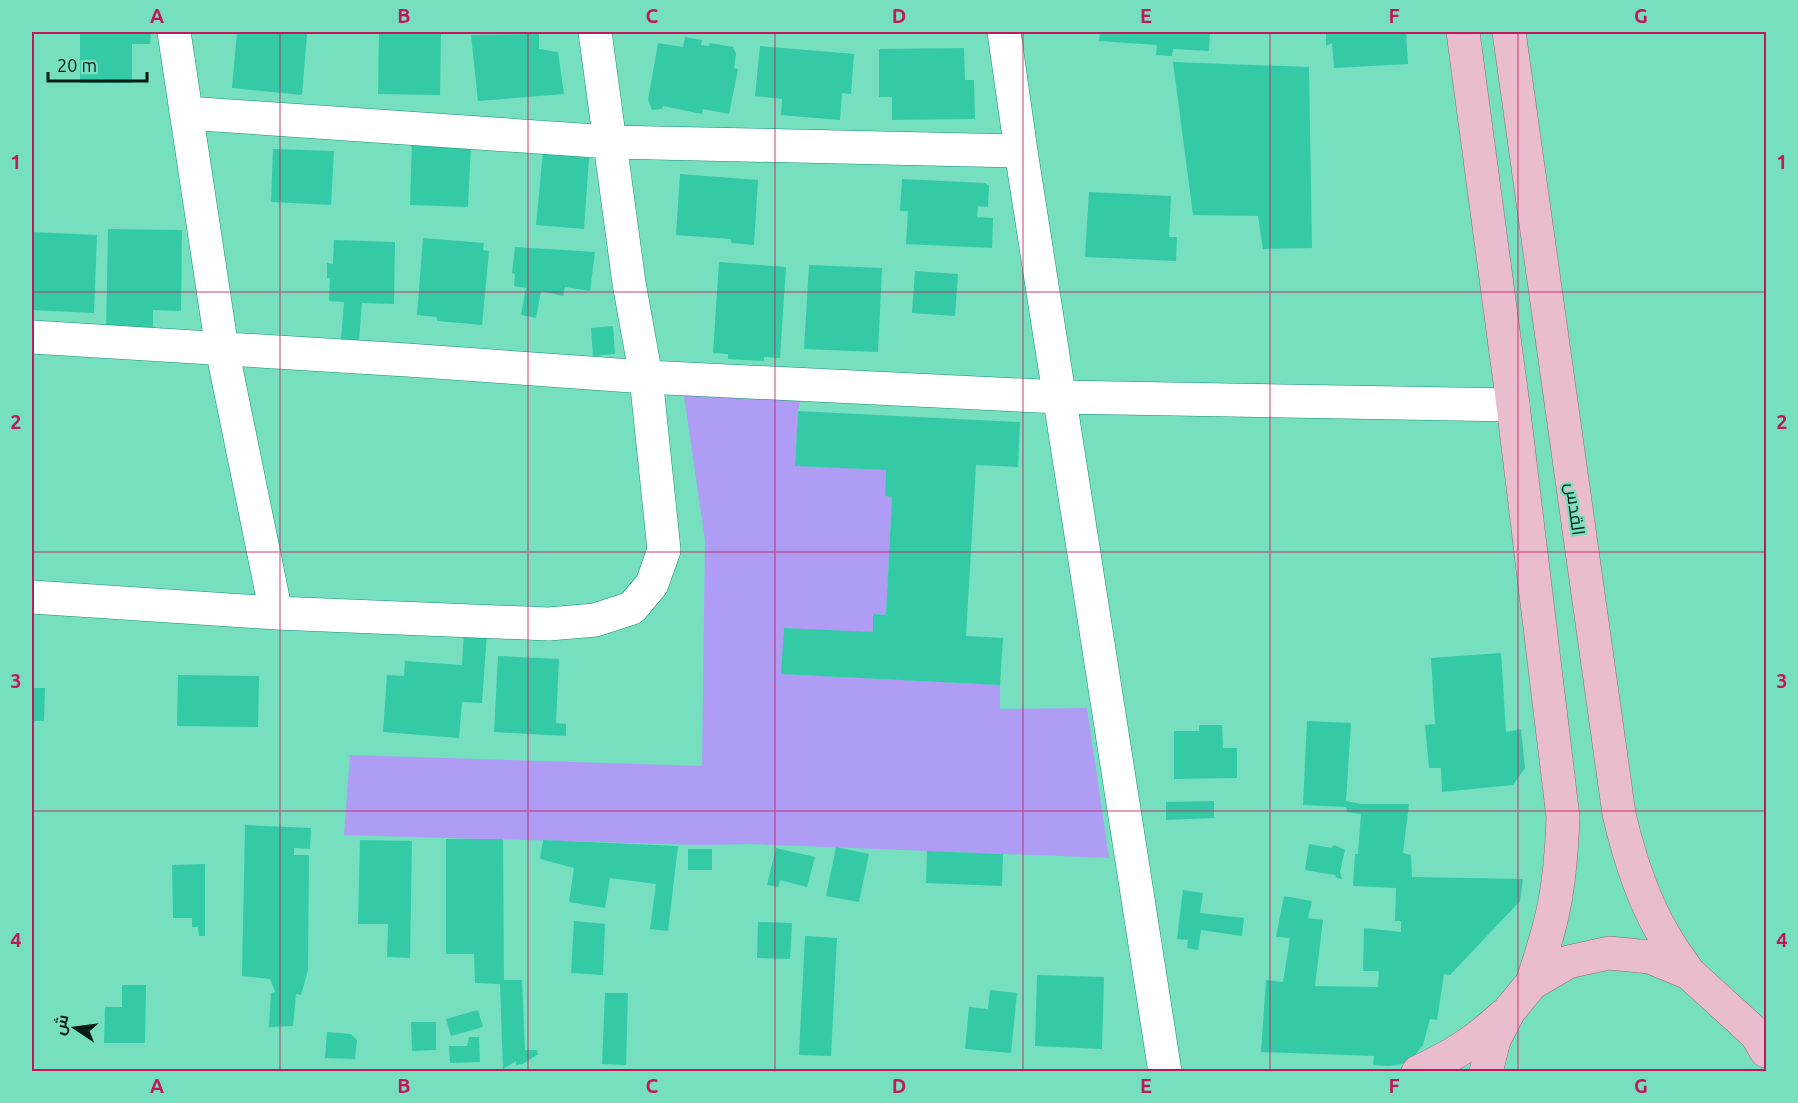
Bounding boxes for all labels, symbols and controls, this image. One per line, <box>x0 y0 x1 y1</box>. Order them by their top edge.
text: A <box>150 4 164 27</box>
text: B <box>397 4 411 27</box>
text: C <box>646 4 659 27</box>
text: D <box>892 4 906 27</box>
text: E <box>1140 4 1152 27</box>
text: F <box>1388 4 1400 27</box>
text: G <box>1634 4 1648 27</box>
scale bar <box>48 45 147 83</box>
text: 20 m <box>57 55 97 75</box>
text: 1 <box>10 150 22 173</box>
text: 1 <box>1776 150 1788 173</box>
text: 2 <box>10 410 22 433</box>
text: 2 <box>1776 410 1788 433</box>
street label: القدس <box>1560 481 1590 537</box>
text: 3 <box>10 669 22 692</box>
text: 3 <box>1776 669 1788 692</box>
text: 4 <box>10 928 22 951</box>
text: 4 <box>1776 928 1788 951</box>
north arrow <box>45 998 105 1058</box>
text: ش <box>49 1013 72 1037</box>
text: A <box>150 1074 164 1097</box>
text: B <box>397 1074 411 1097</box>
text: C <box>646 1074 659 1097</box>
text: D <box>892 1074 906 1097</box>
text: E <box>1140 1074 1152 1097</box>
text: F <box>1388 1074 1400 1097</box>
text: G <box>1634 1074 1648 1097</box>

